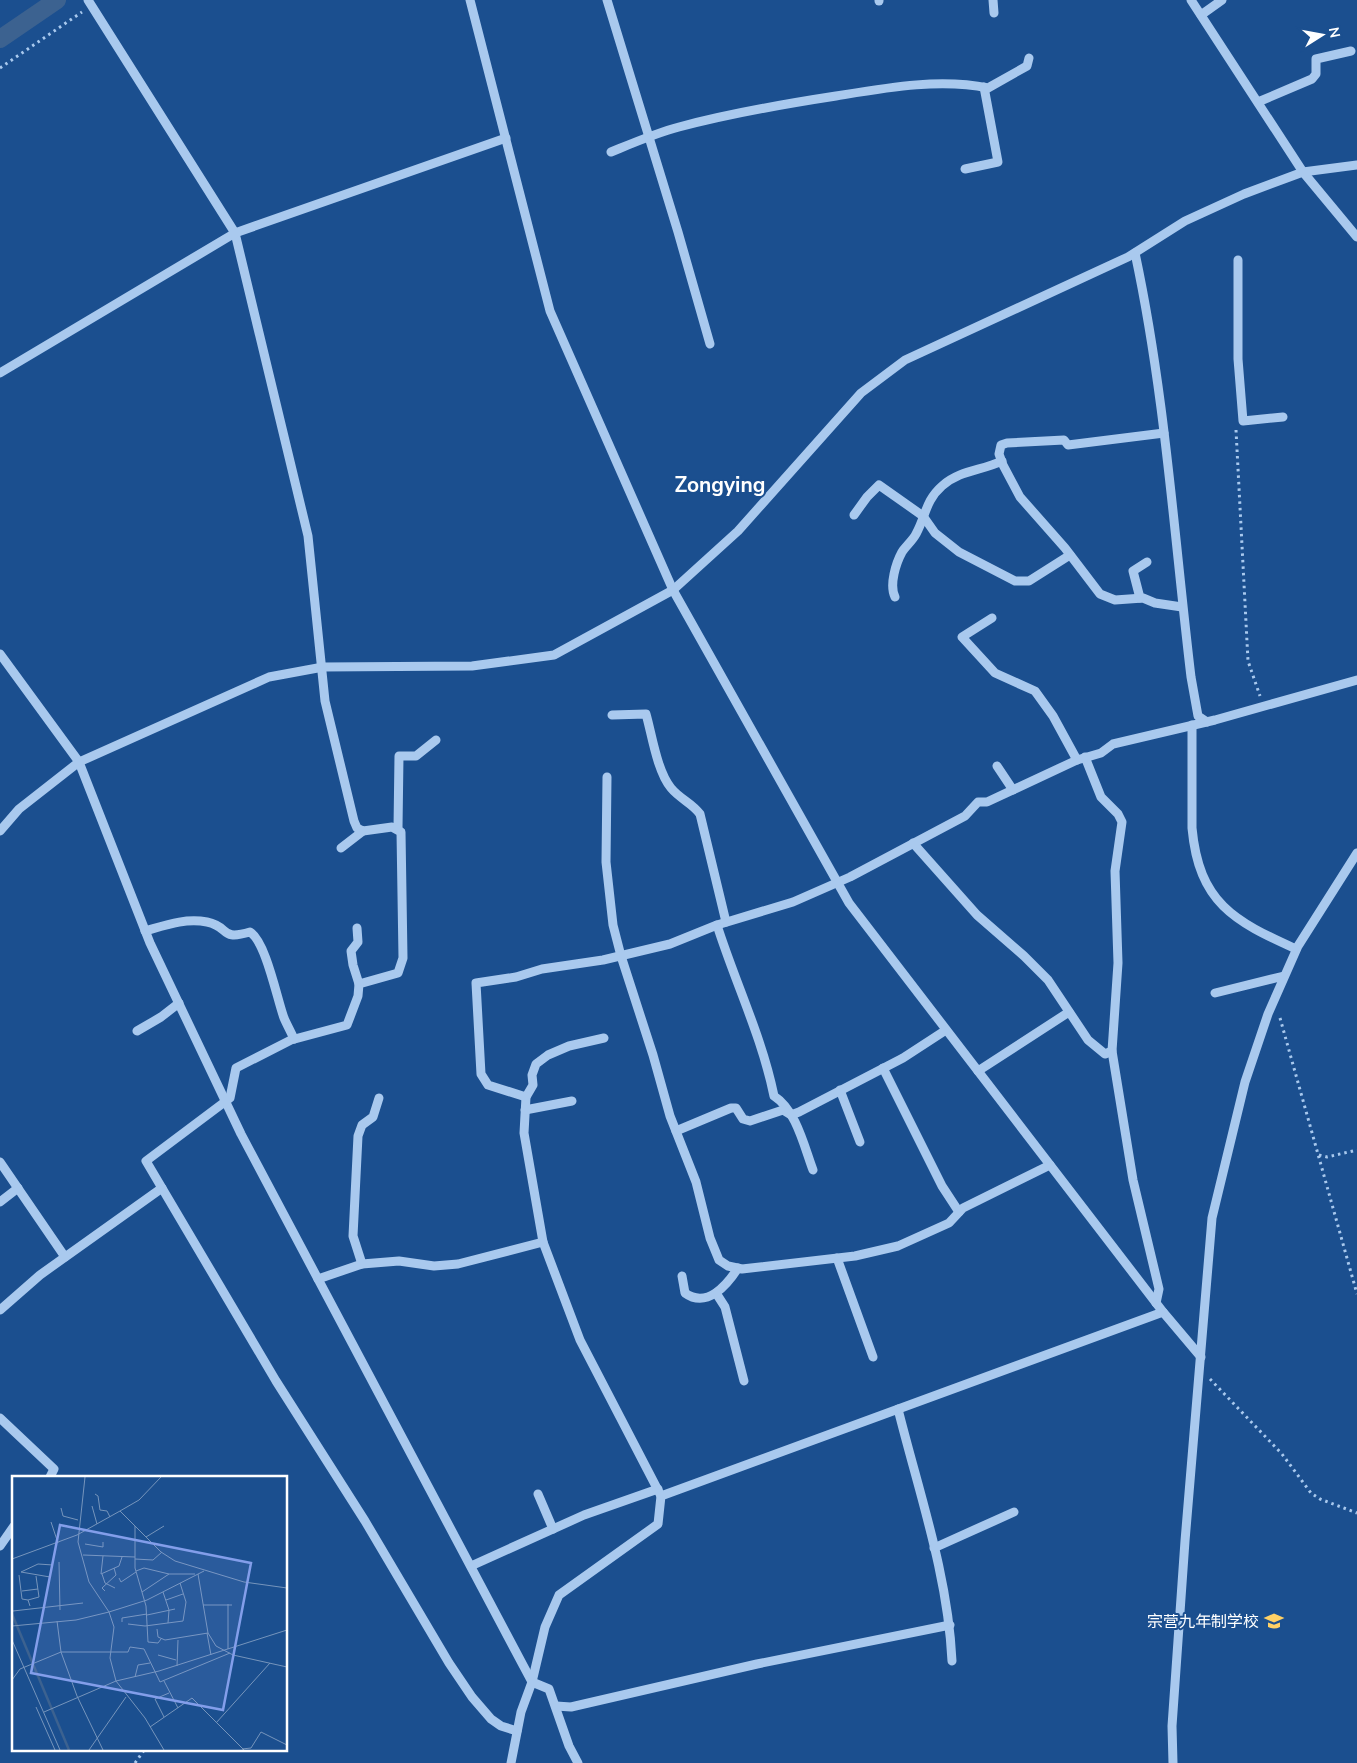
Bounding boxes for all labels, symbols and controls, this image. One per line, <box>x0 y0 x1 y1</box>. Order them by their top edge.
north arrow <box>1297 10 1347 60</box>
text: N <box>1324 26 1345 40</box>
district label: Zongying <box>675 471 765 499</box>
inset map <box>12 1476 288 1750</box>
school or university icon: 宗营九年制学校 <box>1263 1610 1285 1632</box>
place label: 宗营九年制学校 <box>1147 1611 1259 1633</box>

